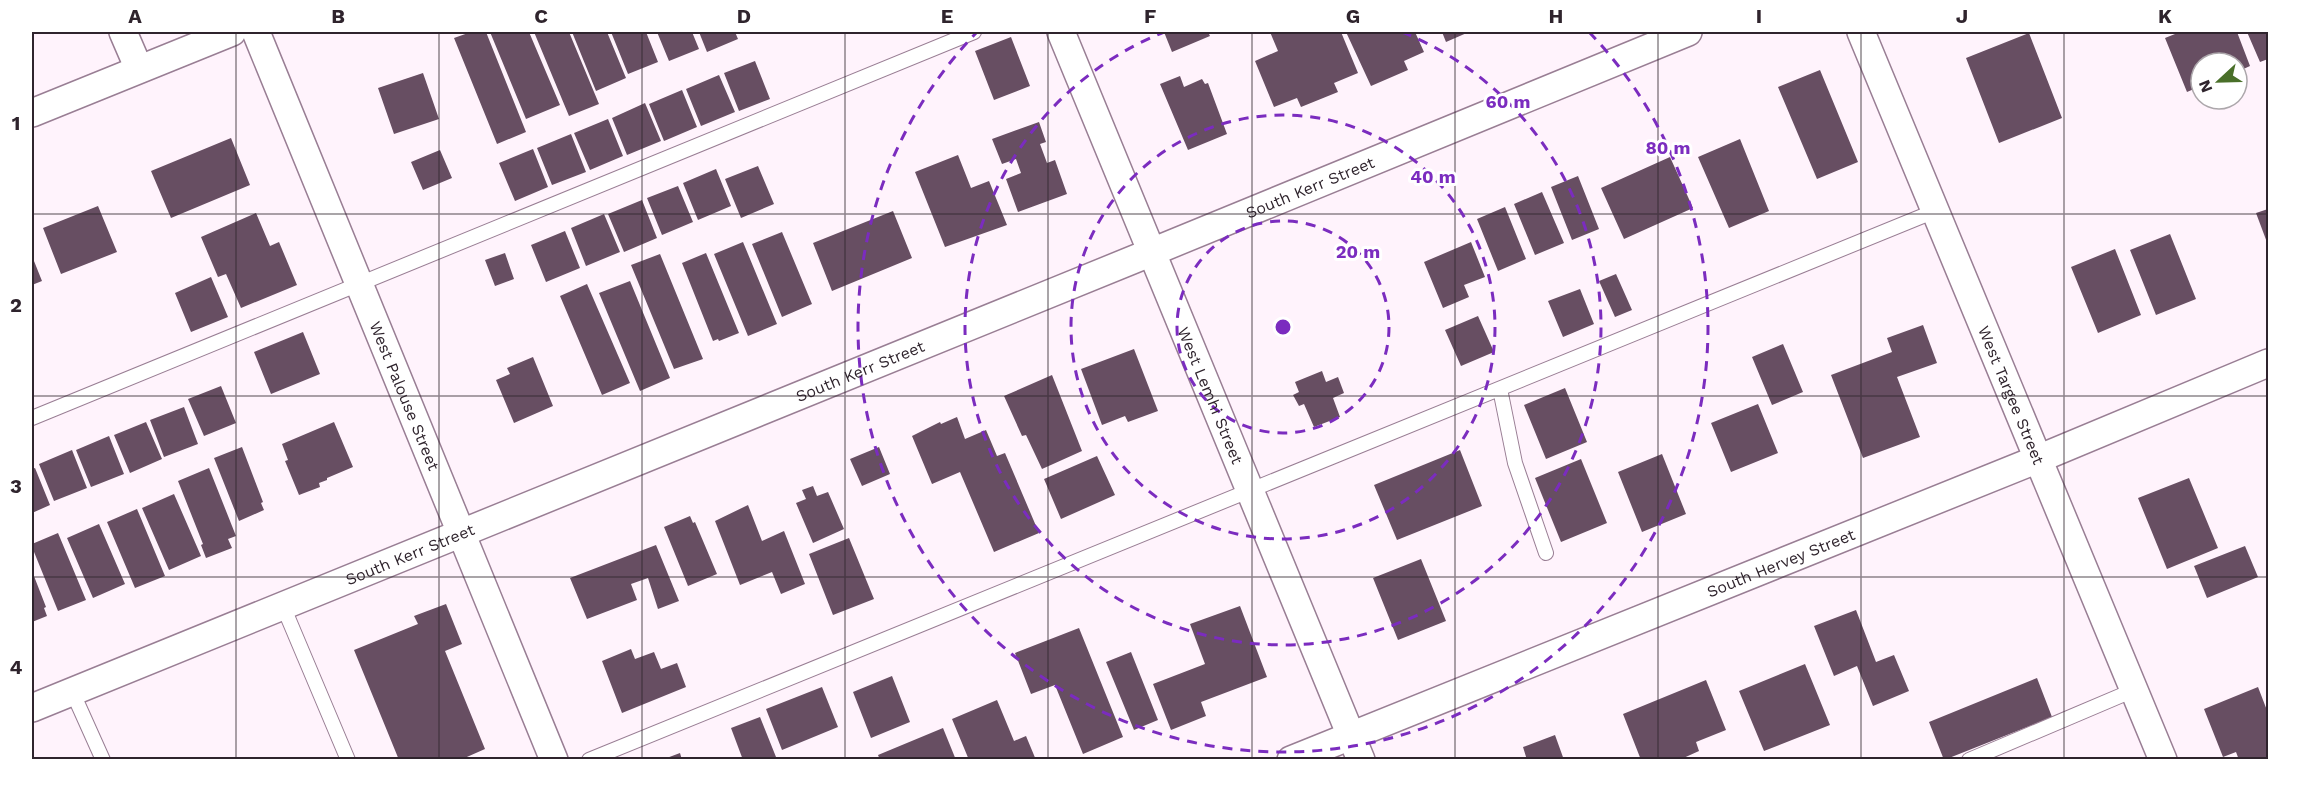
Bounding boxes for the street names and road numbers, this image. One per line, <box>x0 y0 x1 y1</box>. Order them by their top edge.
street label: South Kerr Street <box>1243 153 1378 222</box>
street label: West Palouse Street <box>365 319 443 473</box>
street label: West Targee Street <box>1974 323 2048 468</box>
street label: West Lemhi Street <box>1174 324 1247 467</box>
street label: South Kerr Street <box>793 337 928 406</box>
street label: South Kerr Street <box>343 520 477 589</box>
street label: South Hervey Street <box>1704 525 1858 601</box>

